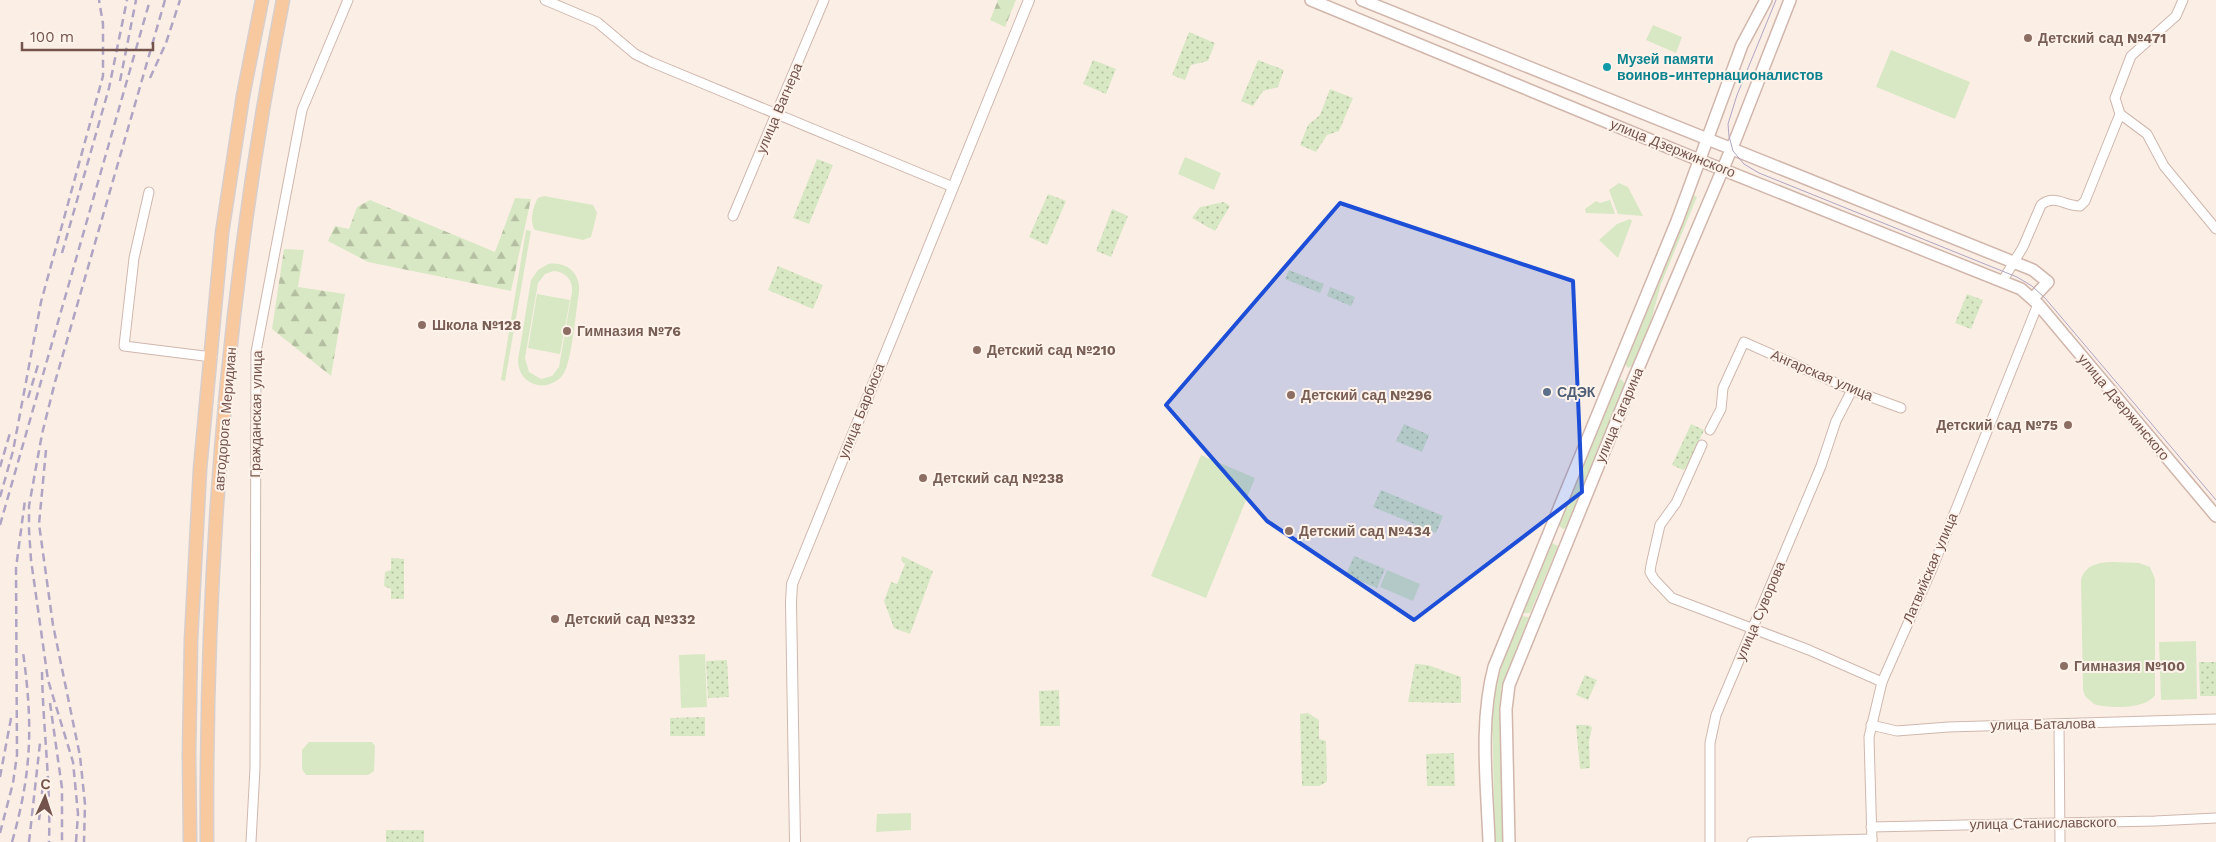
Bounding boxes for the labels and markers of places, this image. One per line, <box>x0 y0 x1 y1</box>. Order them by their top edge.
place label: Детский сад №471 <box>2038 30 2166 46</box>
marker: Детский сад №471 <box>2022 32 2034 44</box>
place label: Музей памяти воинов-интернационалистов <box>1617 51 1824 83</box>
marker: Музей памяти воинов-интернационалистов <box>1601 61 1613 73</box>
place label: Школа №128 <box>432 317 521 333</box>
marker: Школа №128 <box>416 319 428 331</box>
place label: Гимназия №76 <box>577 323 681 339</box>
marker: Гимназия №76 <box>561 325 573 337</box>
place label: Детский сад №210 <box>987 342 1116 358</box>
marker: Детский сад №210 <box>971 344 983 356</box>
place label: СДЭК <box>1557 384 1596 400</box>
marker: СДЭК <box>1541 386 1553 398</box>
place label: Детский сад №296 <box>1301 387 1432 403</box>
marker: Детский сад №296 <box>1285 389 1297 401</box>
place label: Детский сад №75 <box>1936 417 2058 433</box>
marker: Детский сад №75 <box>2062 419 2074 431</box>
place label: Детский сад №238 <box>933 470 1064 486</box>
marker: Детский сад №238 <box>917 472 929 484</box>
place label: Детский сад №434 <box>1299 523 1431 539</box>
marker: Детский сад №434 <box>1283 525 1295 537</box>
place label: Детский сад №332 <box>565 611 695 627</box>
marker: Детский сад №332 <box>549 613 561 625</box>
place label: Гимназия №100 <box>2074 658 2185 674</box>
marker: Гимназия №100 <box>2058 660 2070 672</box>

